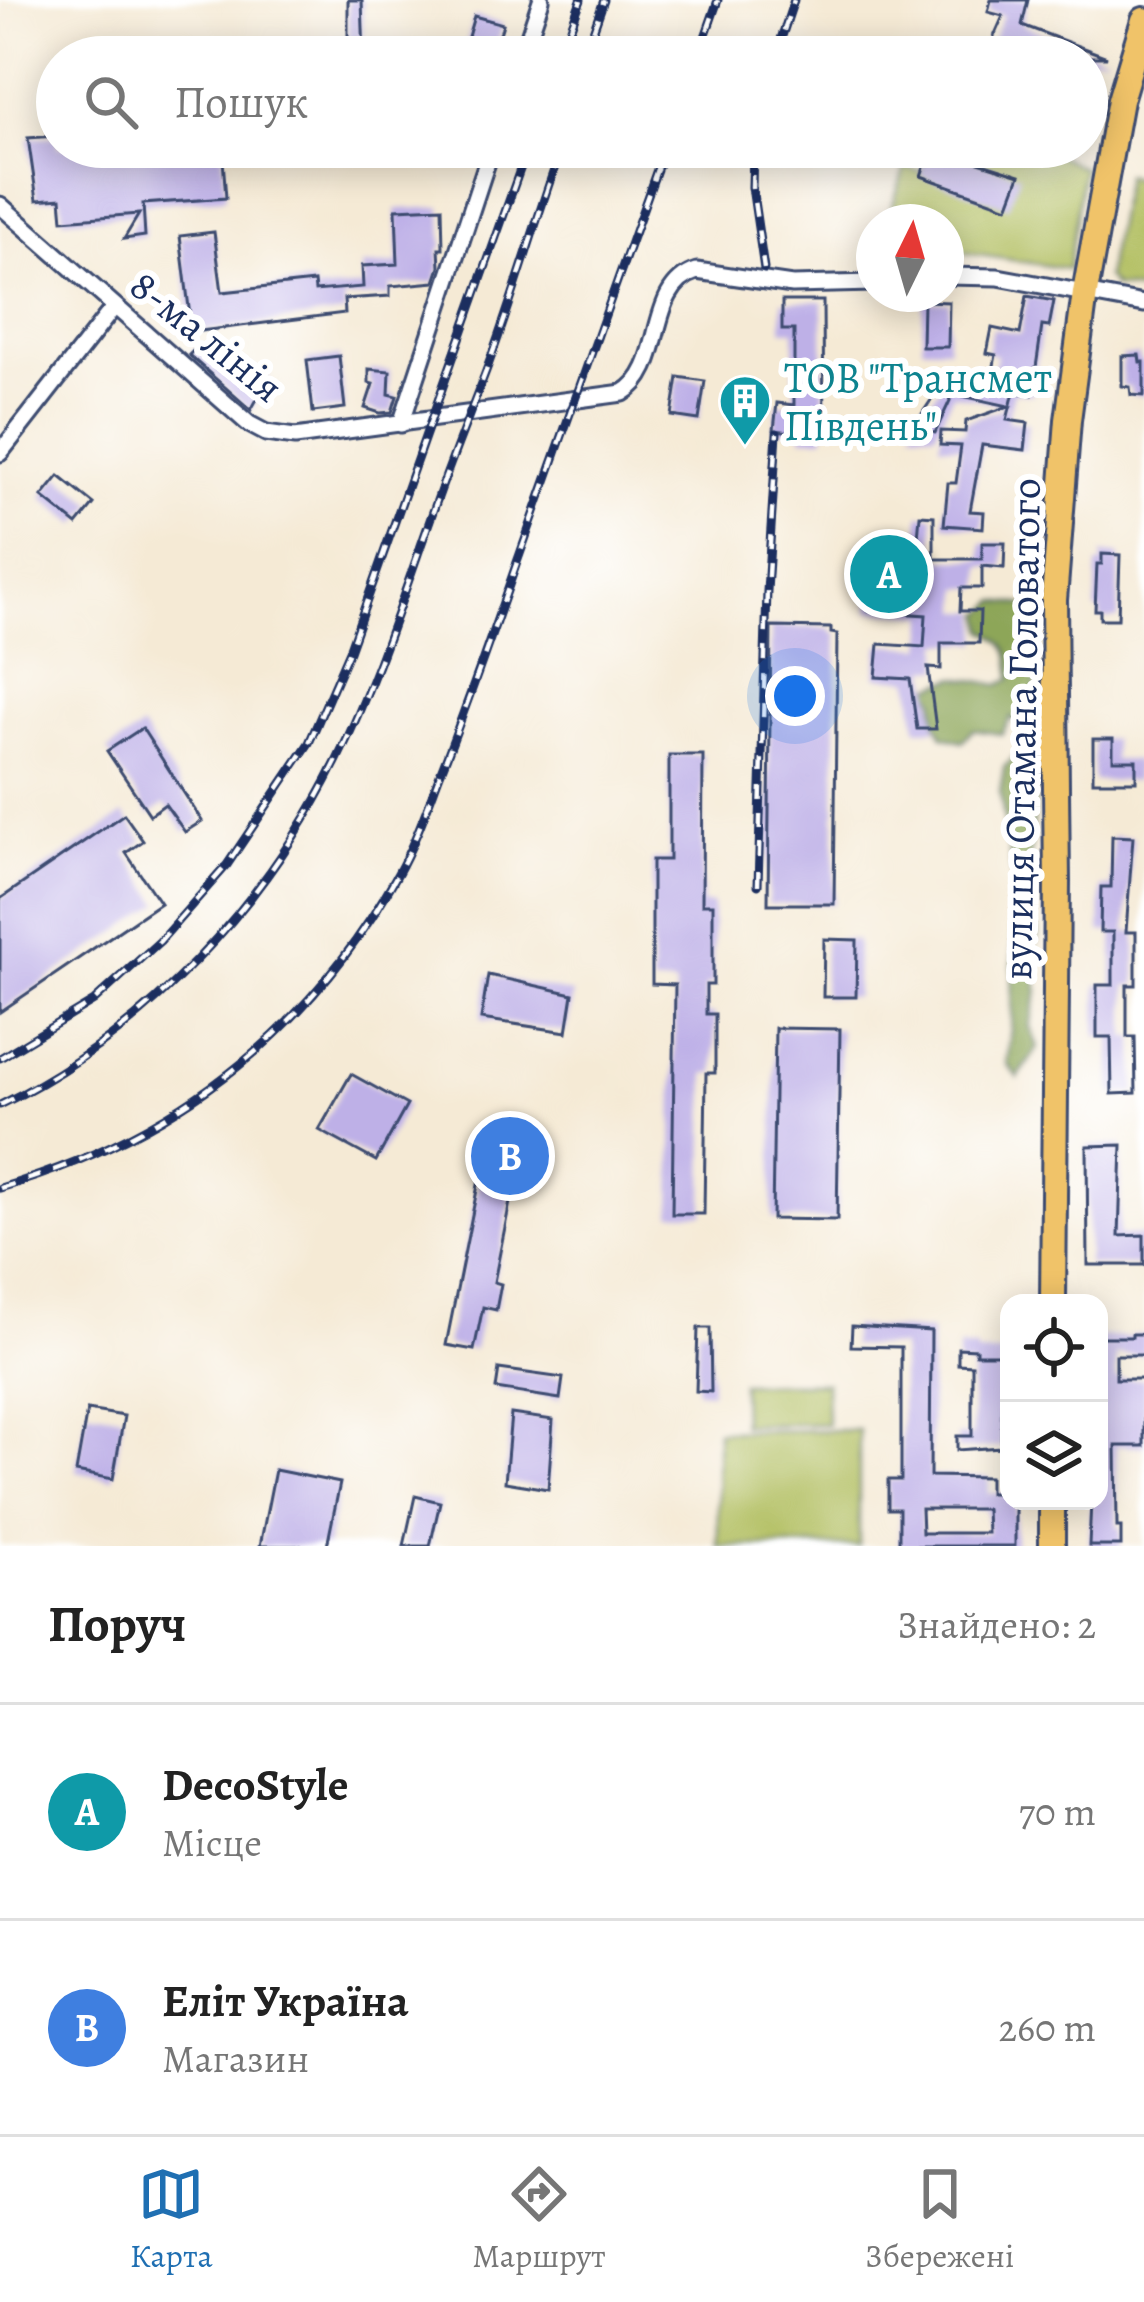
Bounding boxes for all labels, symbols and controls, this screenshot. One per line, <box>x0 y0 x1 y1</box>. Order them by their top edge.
search box <box>36 36 1108 168</box>
icon: search <box>78 69 144 135</box>
text: Пошук <box>174 71 308 133</box>
north arrow <box>856 204 964 312</box>
street label: 8-ма лінія <box>119 257 295 415</box>
place label: ТОВ "Трансмет Південь" <box>784 349 1052 454</box>
building icon: ТОВ "Трансмет Південь" <box>717 373 773 447</box>
street label: вулиця Отамана Головатого <box>988 477 1054 981</box>
pin: A <box>850 529 928 619</box>
your location <box>765 666 825 726</box>
pin: B <box>471 1111 549 1201</box>
map controls <box>1000 1294 1108 1510</box>
button: locate <box>1000 1294 1108 1402</box>
button: layers <box>1000 1402 1108 1510</box>
text: Поруч <box>48 1589 186 1659</box>
text: Знайдено: 2 <box>897 1598 1096 1651</box>
text: DecoStyle <box>162 1754 348 1816</box>
text: A <box>75 1785 99 1838</box>
text: 70 m <box>1019 1785 1096 1838</box>
text: Місце <box>162 1816 262 1869</box>
text: Еліт Україна <box>162 1970 409 2032</box>
text: B <box>75 2001 99 2054</box>
text: 260 m <box>998 2001 1096 2054</box>
text: Магазин <box>162 2032 309 2085</box>
tab: Карта <box>130 2161 213 2278</box>
tab: Маршрут <box>472 2161 606 2278</box>
tab: Збережені <box>865 2161 1014 2278</box>

